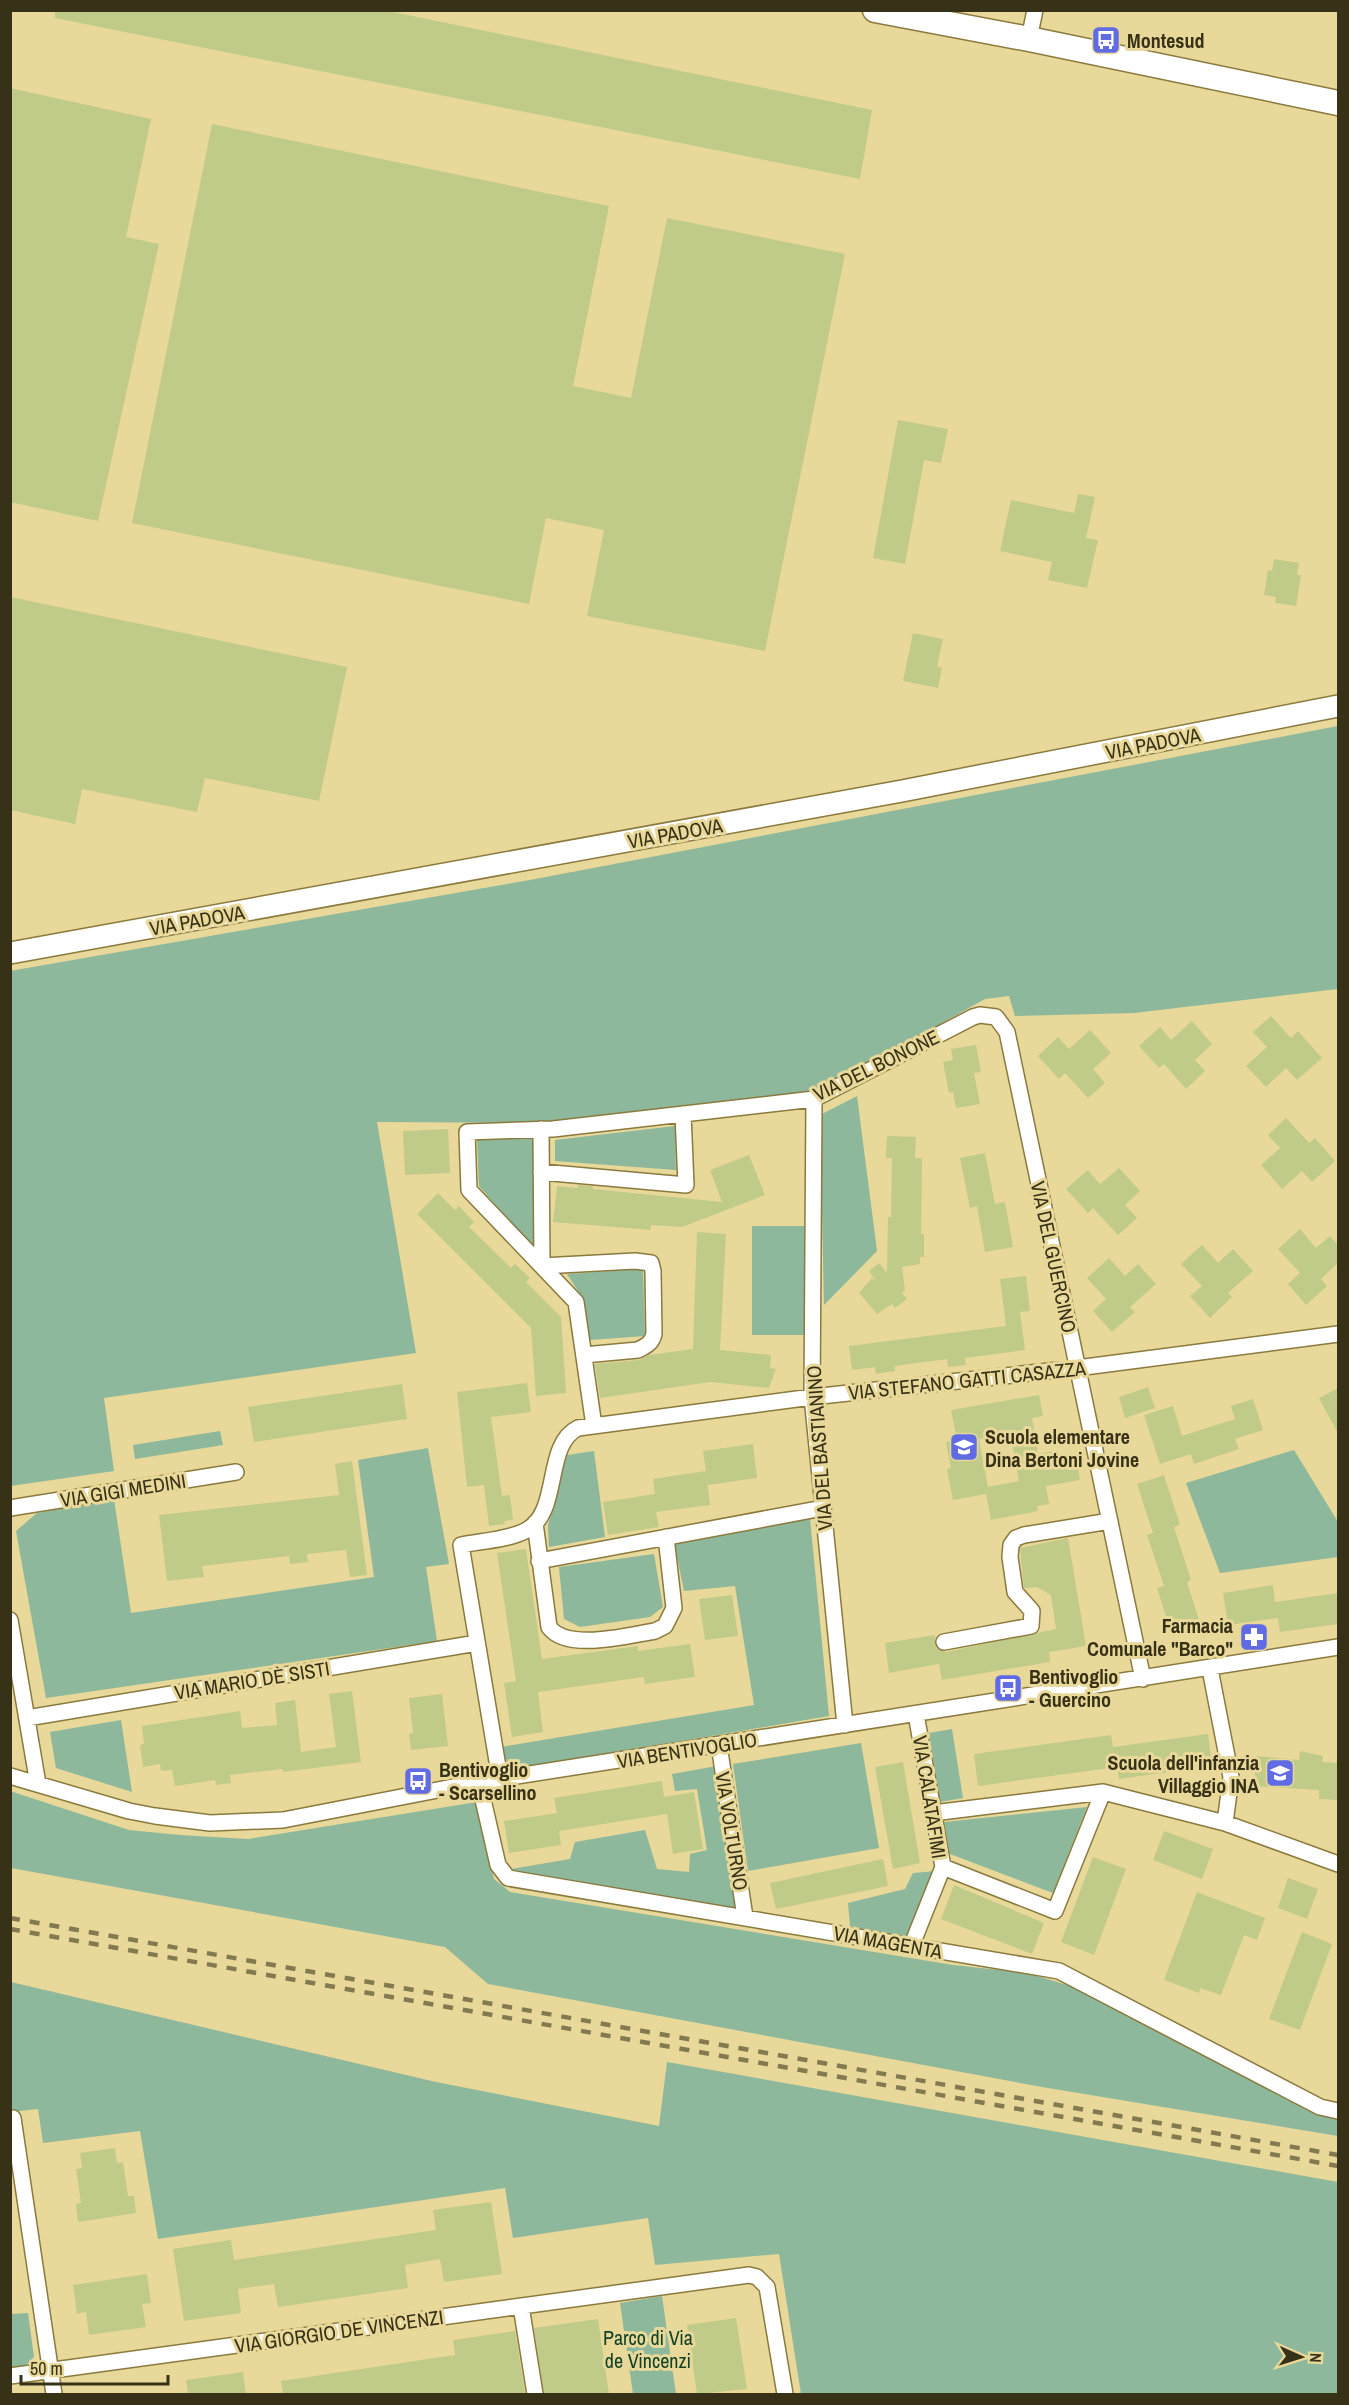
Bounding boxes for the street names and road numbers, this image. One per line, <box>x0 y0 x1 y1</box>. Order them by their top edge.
street label: VIA PADOVA <box>1103 721 1203 765</box>
street label: VIA PADOVA <box>625 811 725 855</box>
street label: VIA PADOVA <box>147 898 247 942</box>
street label: VIA DEL BONONE <box>808 1023 944 1107</box>
street label: VIA DEL GUERCINO <box>1025 1179 1083 1335</box>
street label: VIA STEFANO GATTI CASAZZA <box>847 1354 1087 1406</box>
street label: VIA DEL BASTIANINO <box>800 1365 838 1531</box>
street label: VIA GIGI MEDINI <box>58 1467 188 1513</box>
street label: VIA MARIO DÈ SISTI <box>172 1654 332 1706</box>
street label: VIA BENTIVOGLIO <box>615 1726 759 1774</box>
street label: VIA CALATAFIMI <box>907 1733 953 1861</box>
street label: VIA VOLTURNO <box>709 1770 755 1892</box>
street label: VIA MAGENTA <box>831 1919 945 1965</box>
street label: VIA GIORGIO DE VINCENZI <box>233 2303 445 2359</box>

